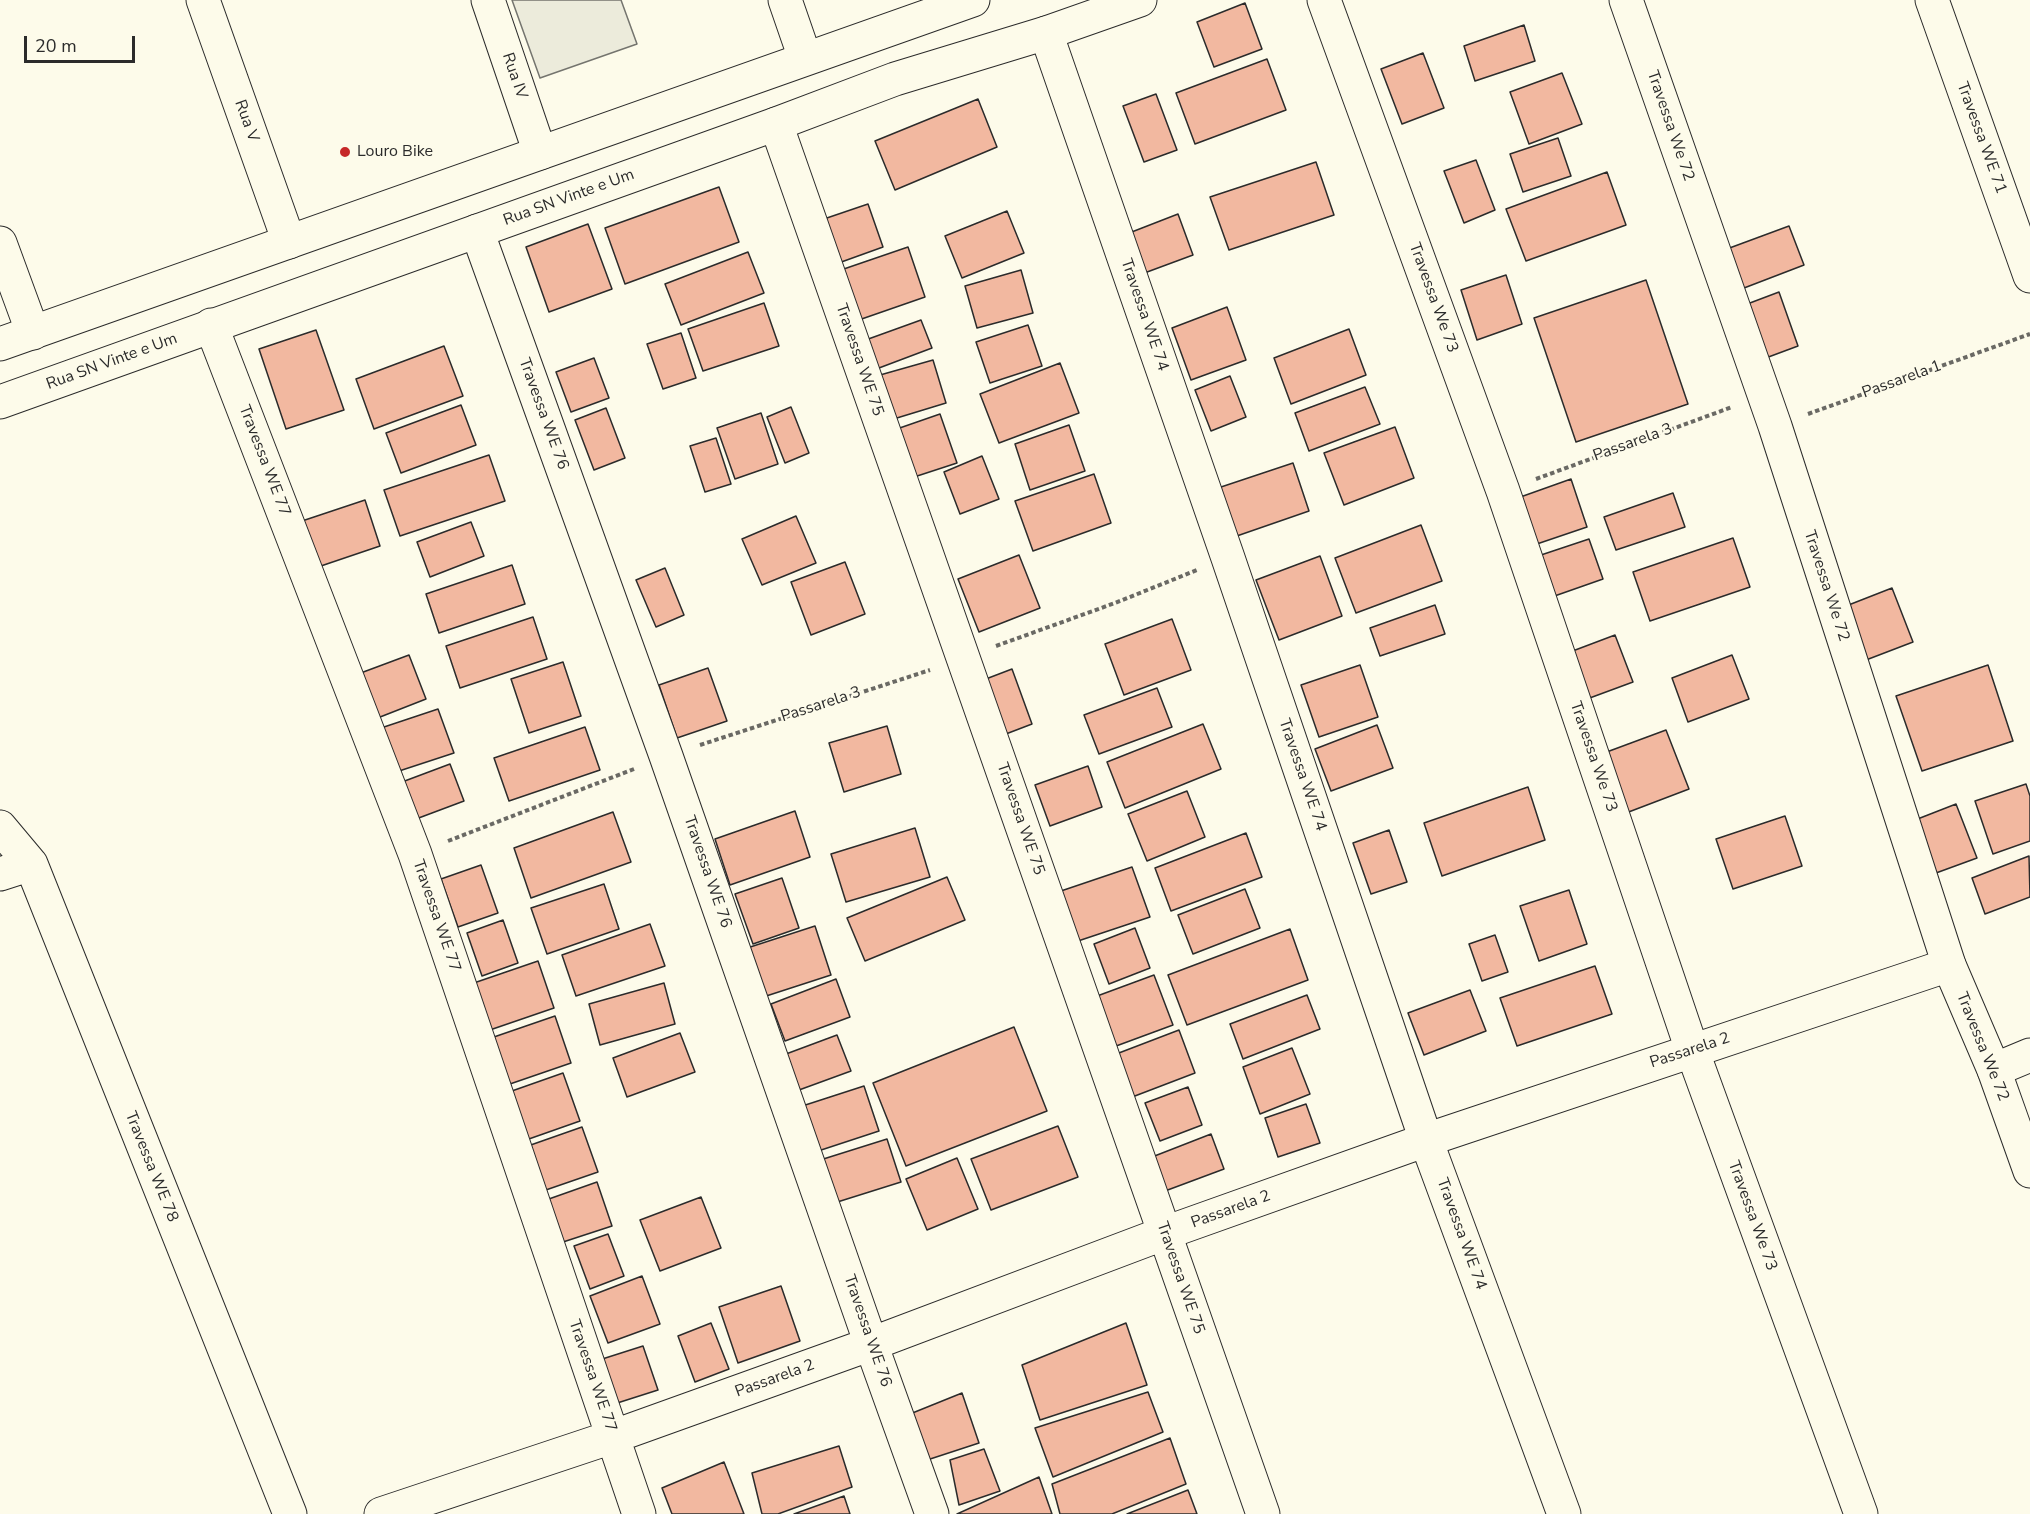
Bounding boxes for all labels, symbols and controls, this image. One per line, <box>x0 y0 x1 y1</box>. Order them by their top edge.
scale bar <box>27 24 138 62</box>
text: 20 m <box>35 34 77 58</box>
street label: Rua IV <box>497 50 531 102</box>
street label: Travessa We 72 <box>1642 68 1698 184</box>
street label: Travessa WE 71 <box>1952 80 2010 196</box>
street label: Rua V <box>230 97 262 145</box>
place label: Louro Bike <box>357 142 433 162</box>
marker: Louro Bike <box>338 145 352 159</box>
street label: Rua SN Vinte e Um <box>501 165 637 231</box>
street label: Travessa We 73 <box>1404 240 1462 356</box>
street label: Travessa WE 74 <box>1116 256 1172 374</box>
street label: Travessa WE 75 <box>831 301 887 419</box>
street label: Rua SN Vinte e Um <box>44 329 180 395</box>
street label: Travessa WE 76 <box>514 356 572 472</box>
street label: Passarela 1 <box>1860 357 1944 403</box>
street label: Travessa WE 77 <box>234 403 294 519</box>
street label: Passarela 3 <box>1591 420 1675 466</box>
street label: Travessa We 72 <box>1799 528 1853 644</box>
street label: Passarela 3 <box>778 683 864 727</box>
street label: Travessa We 73 <box>1565 699 1621 815</box>
street label: Travessa WE 74 <box>1274 716 1330 834</box>
street label: Travessa WE 75 <box>992 760 1048 878</box>
street label: Travessa WE 76 <box>679 813 735 931</box>
street label: Travessa WE 77 <box>408 857 464 975</box>
street label: Travessa We 72 <box>1951 990 2013 1104</box>
street label: Passarela 2 <box>1647 1029 1733 1073</box>
street label: Travessa WE 78 <box>120 1109 182 1225</box>
street label: Travessa We 73 <box>1723 1158 1781 1274</box>
street label: Travessa WE 74 <box>1432 1176 1490 1292</box>
street label: Passarela 2 <box>1189 1187 1273 1233</box>
street label: Travessa WE 75 <box>1152 1219 1208 1337</box>
street label: Travessa WE 76 <box>839 1272 895 1390</box>
street label: Travessa WE 77 <box>564 1317 620 1435</box>
street label: Passarela 2 <box>733 1356 817 1402</box>

